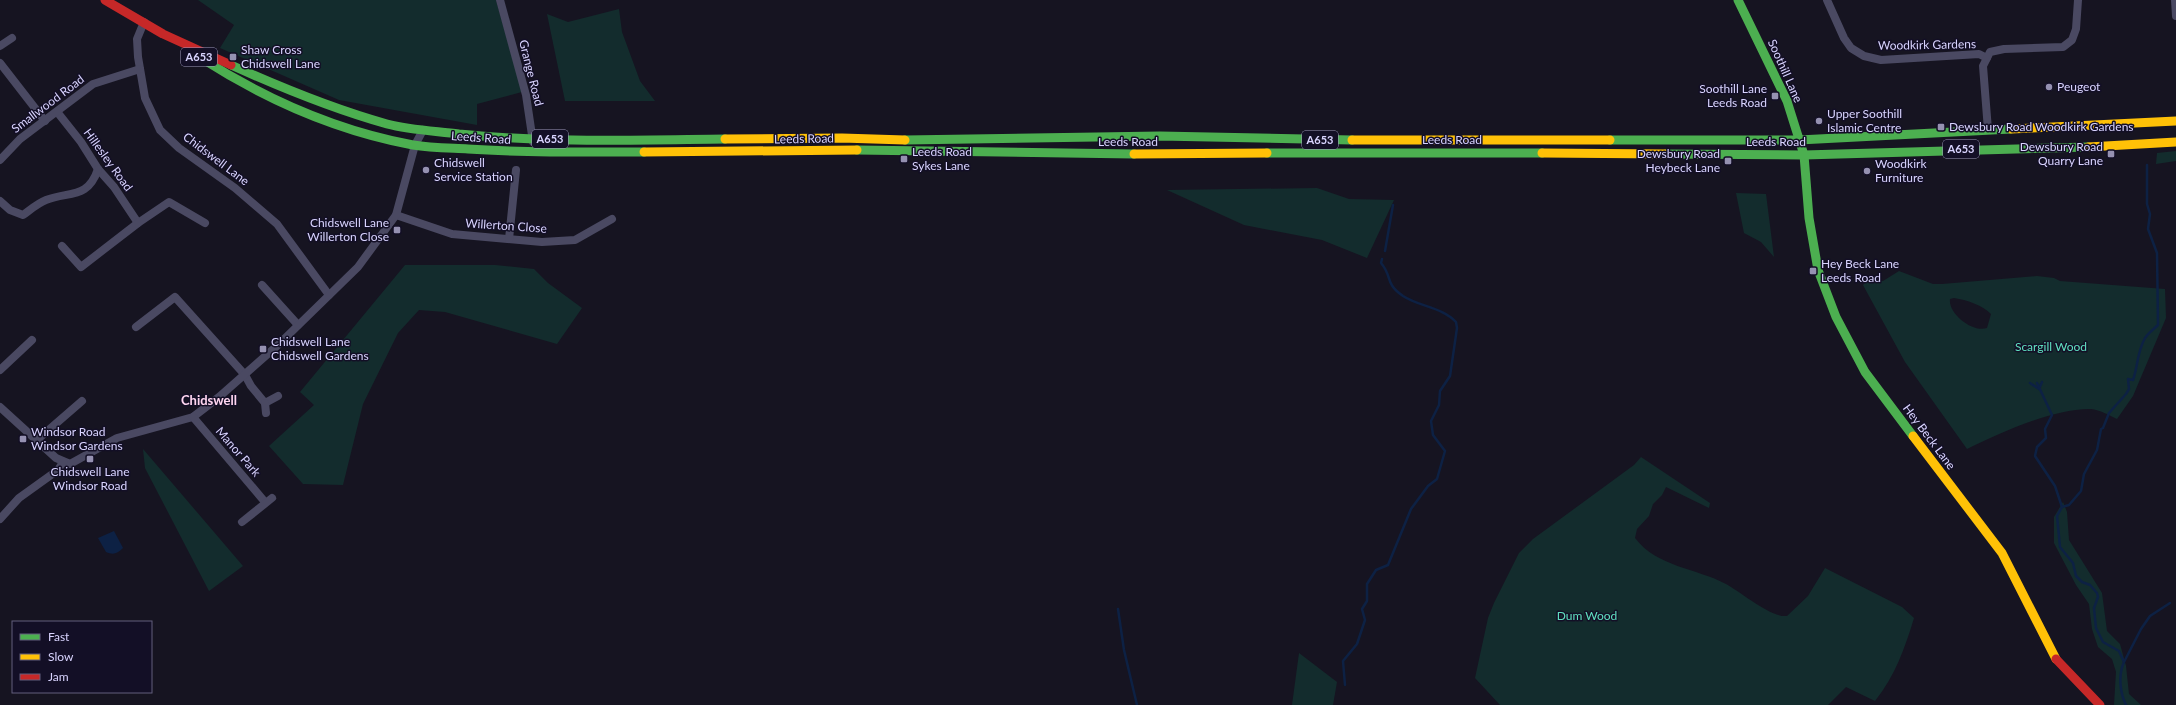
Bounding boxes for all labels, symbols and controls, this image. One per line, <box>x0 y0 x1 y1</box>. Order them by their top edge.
street label: Woodkirk Gardens <box>1878 36 1976 53</box>
street label: Soothill Lane <box>1765 37 1806 105</box>
street label: Grange Road <box>516 38 547 108</box>
place label: Shaw Cross Chidswell Lane <box>241 42 320 71</box>
road number: A653 <box>181 48 217 66</box>
marker: Shaw Cross Chidswell Lane <box>228 52 238 62</box>
street label: Smallwood Road <box>8 71 87 136</box>
place label: Peugeot <box>2057 79 2101 94</box>
place label: Soothill Lane Leeds Road <box>1699 81 1767 110</box>
marker: Peugeot <box>2044 82 2054 92</box>
marker: Soothill Lane Leeds Road <box>1770 91 1780 101</box>
place label: Upper Soothill Islamic Centre <box>1827 106 1902 135</box>
marker: Upper Soothill Islamic Centre <box>1814 116 1824 126</box>
place label: Dewsbury Road Woodkirk Gardens <box>1949 119 2134 134</box>
marker: Dewsbury Road Woodkirk Gardens <box>1936 122 1946 132</box>
street label: Hillesley Road <box>81 125 136 194</box>
street label: Leeds Road <box>451 128 511 147</box>
street label: Chidswell Lane <box>180 129 252 188</box>
road number: A653 <box>532 130 568 148</box>
street label: Leeds Road <box>774 130 834 147</box>
road number: A653 <box>1302 131 1338 149</box>
street label: Leeds Road <box>1422 132 1482 147</box>
street label: Leeds Road <box>1098 134 1158 149</box>
street label: Leeds Road <box>1746 134 1806 149</box>
place label: Dewsbury Road Quarry Lane <box>2020 139 2103 168</box>
road number: A653 <box>1943 140 1979 158</box>
place label: Leeds Road Sykes Lane <box>912 144 972 173</box>
place label: Dewsbury Road Heybeck Lane <box>1637 146 1720 175</box>
marker: Dewsbury Road Quarry Lane <box>2106 149 2116 159</box>
marker: Leeds Road Sykes Lane <box>899 154 909 164</box>
place label: Chidswell Service Station <box>434 155 513 184</box>
marker: Dewsbury Road Heybeck Lane <box>1723 156 1733 166</box>
place label: Woodkirk Furniture <box>1875 156 1927 185</box>
marker: Chidswell Service Station <box>421 165 431 175</box>
marker: Woodkirk Furniture <box>1862 166 1872 176</box>
place label: Chidswell Lane Willerton Close <box>307 215 389 244</box>
street label: Willerton Close <box>465 215 547 236</box>
marker: Chidswell Lane Willerton Close <box>392 225 402 235</box>
place label: Hey Beck Lane Leeds Road <box>1821 256 1899 285</box>
marker: Hey Beck Lane Leeds Road <box>1808 266 1818 276</box>
place label: Chidswell Lane Chidswell Gardens <box>271 334 369 363</box>
park label: Scargill Wood <box>2015 339 2087 354</box>
marker: Chidswell Lane Chidswell Gardens <box>258 344 268 354</box>
district label: Chidswell <box>181 392 237 408</box>
street label: Hey Beck Lane <box>1900 401 1959 472</box>
place label: Windsor Road Windsor Gardens <box>31 424 123 453</box>
street label: Manor Park <box>213 424 265 480</box>
marker: Windsor Road Windsor Gardens <box>18 434 28 444</box>
marker: Chidswell Lane Windsor Road <box>85 454 95 464</box>
place label: Chidswell Lane Windsor Road <box>50 464 130 493</box>
park label: Dum Wood <box>1557 608 1617 623</box>
legend <box>12 621 152 693</box>
text: Fast <box>48 629 70 644</box>
text: Slow <box>48 649 74 664</box>
text: Jam <box>48 669 69 684</box>

